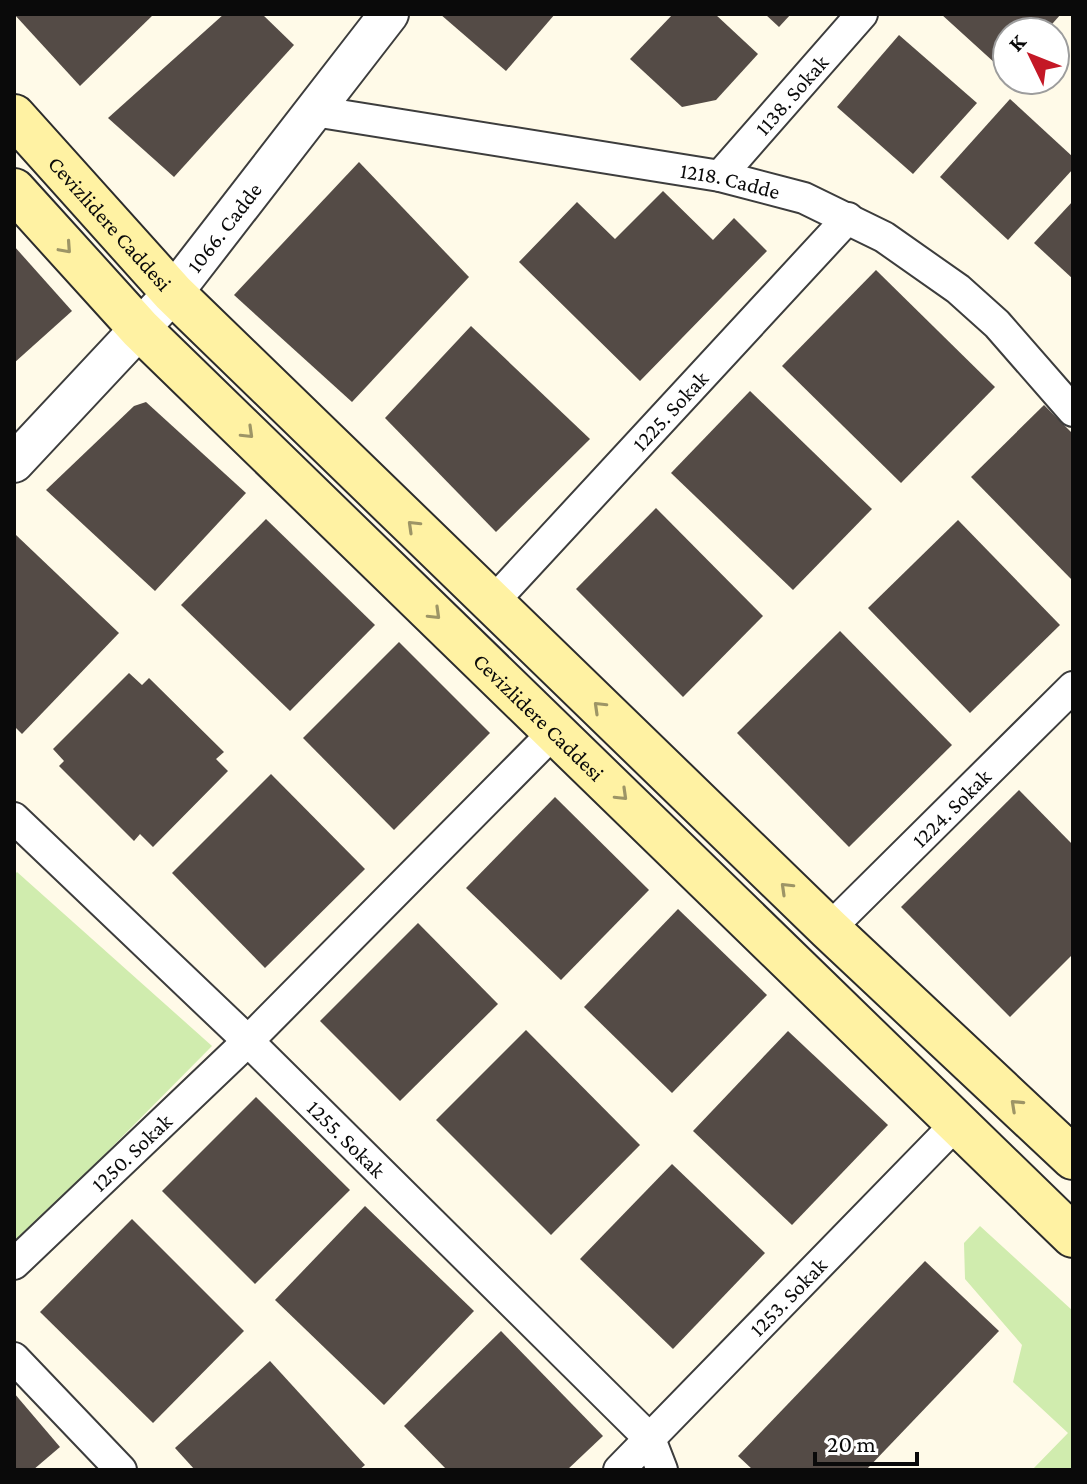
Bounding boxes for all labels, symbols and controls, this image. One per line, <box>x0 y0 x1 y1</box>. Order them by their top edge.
north arrow <box>991 16 1071 96</box>
text: K <box>1003 28 1031 56</box>
street label: 1138. Sokak <box>749 49 833 140</box>
street label: Cevizlidere Caddesi <box>43 151 177 296</box>
street label: 1218. Cadde <box>678 157 783 204</box>
street label: 1066. Cadde <box>181 177 267 277</box>
one-way arrow <box>57 238 71 253</box>
street label: 1225. Sokak <box>627 365 713 456</box>
one-way arrow <box>239 424 253 439</box>
one-way arrow <box>408 521 422 535</box>
one-way arrow <box>426 605 440 619</box>
street label: Cevizlidere Caddesi <box>469 648 610 786</box>
one-way arrow <box>594 702 608 716</box>
street label: 1224. Sokak <box>906 763 996 852</box>
one-way arrow <box>613 786 627 800</box>
one-way arrow <box>781 883 795 897</box>
street label: 1255. Sokak <box>302 1095 391 1183</box>
one-way arrow <box>1011 1099 1025 1114</box>
street label: 1250. Sokak <box>86 1108 177 1196</box>
street label: 1253. Sokak <box>744 1252 832 1341</box>
scale bar <box>815 1416 917 1466</box>
text: 20 m <box>827 1430 876 1457</box>

